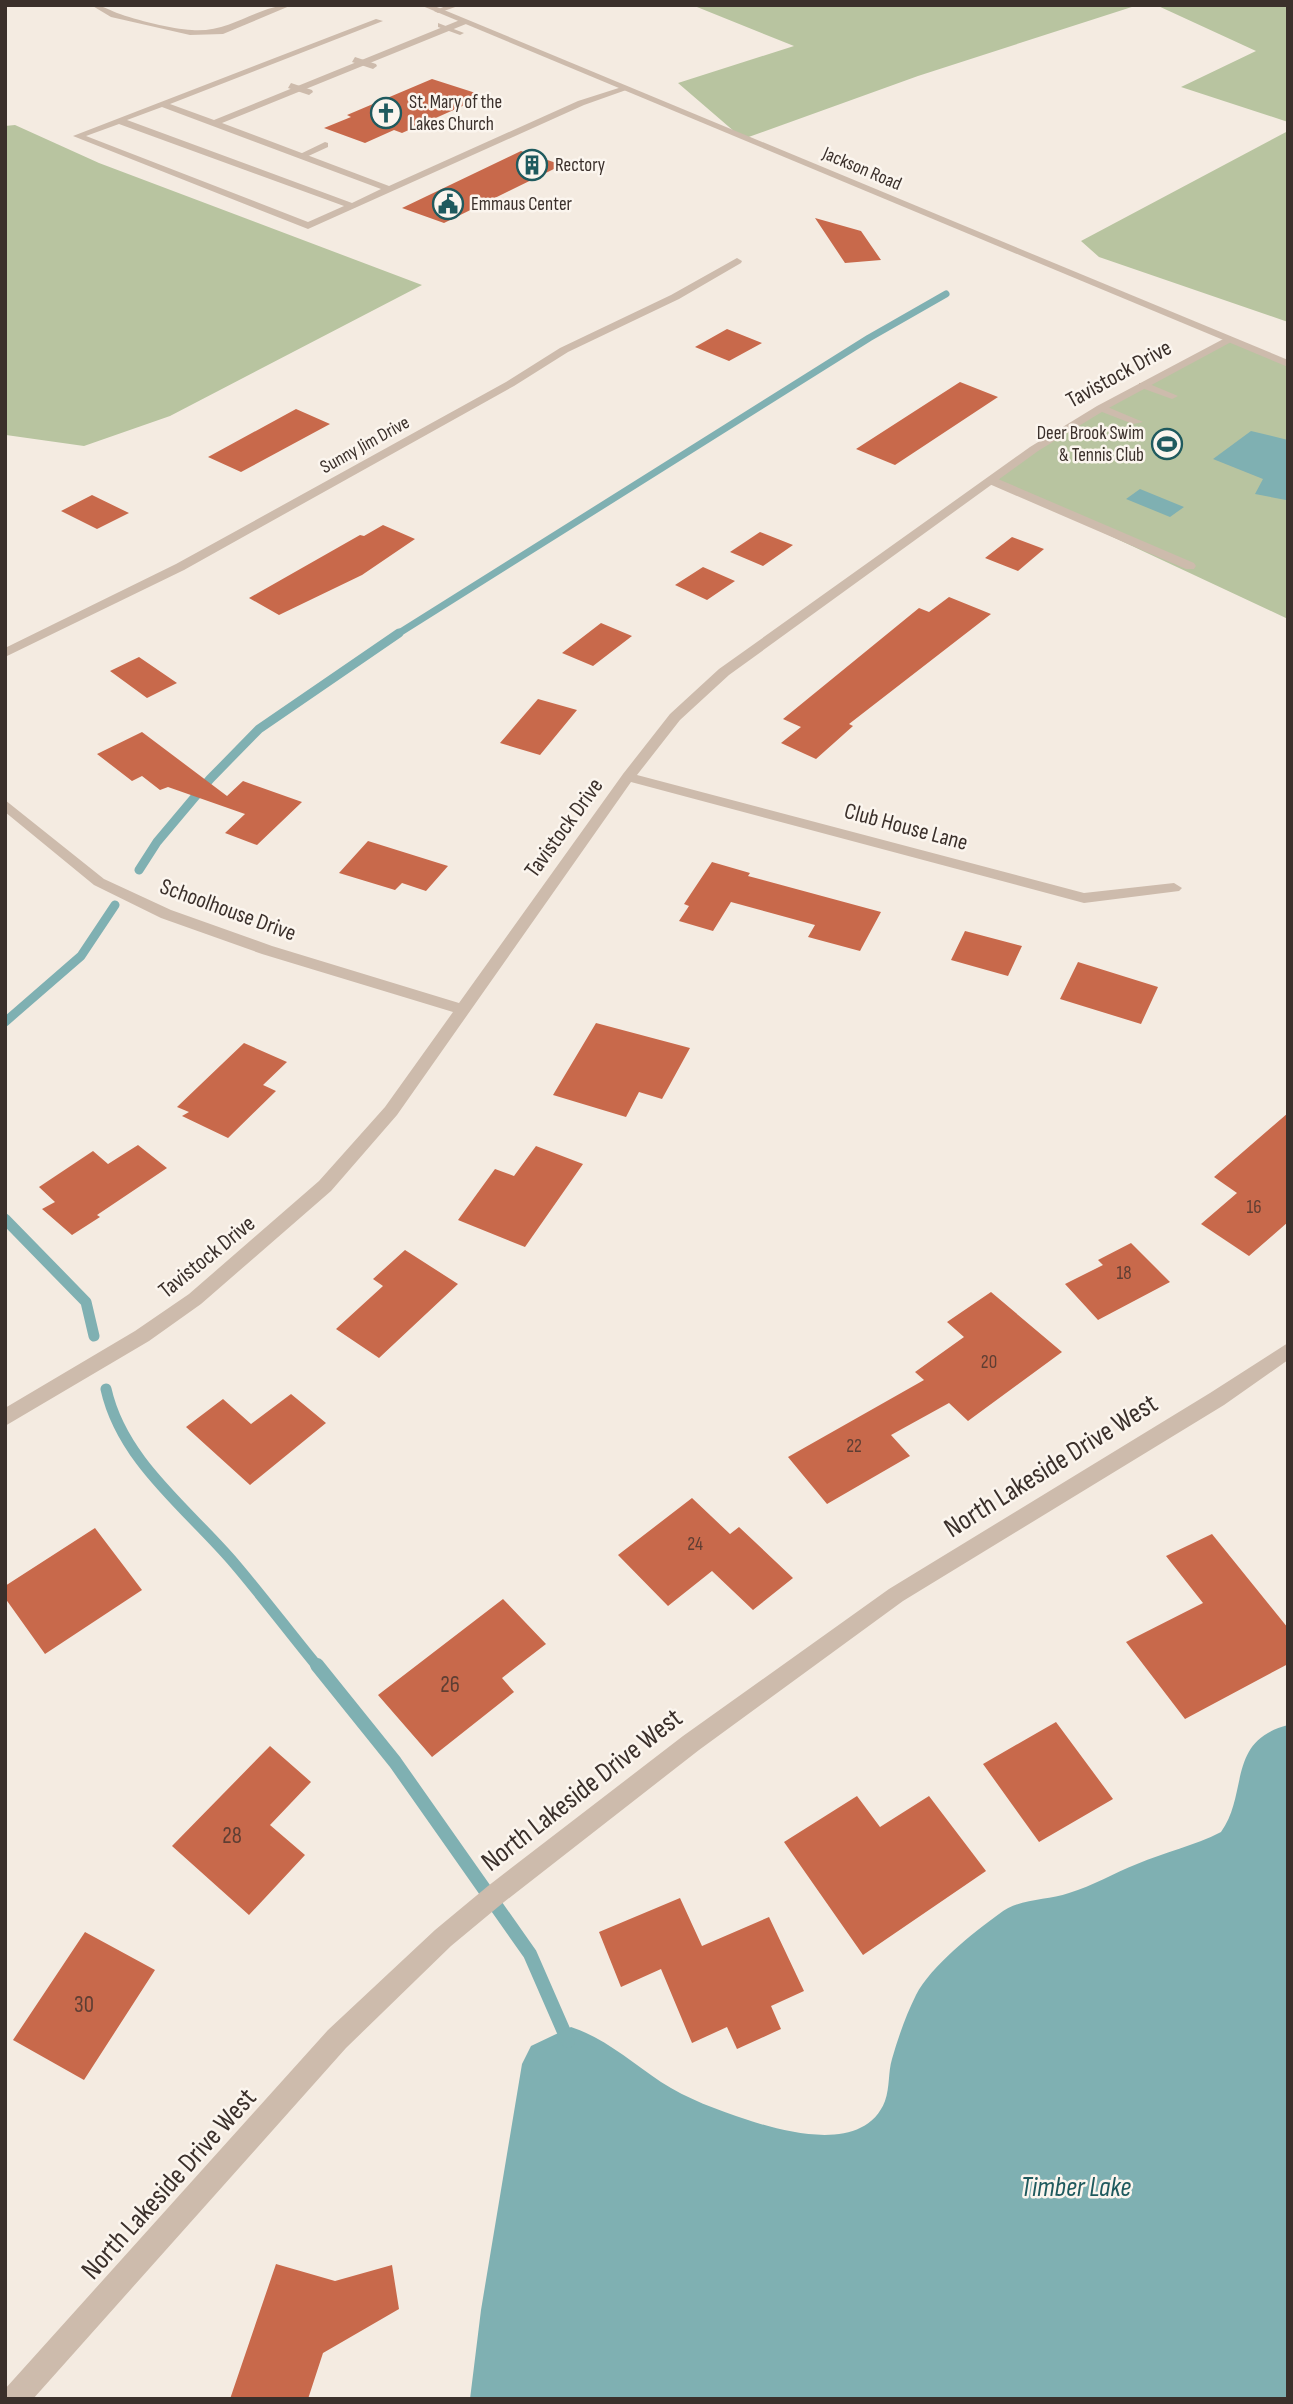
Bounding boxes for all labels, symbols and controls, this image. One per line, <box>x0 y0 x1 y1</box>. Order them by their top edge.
place label: St. Mary of the Lakes Church <box>409 91 502 136</box>
church icon: St. Mary of the Lakes Church <box>369 96 403 130</box>
street label: Jackson Road <box>818 142 905 196</box>
building icon: Rectory <box>515 148 549 182</box>
place label: Rectory <box>555 154 606 177</box>
public building icon: Emmaus Center <box>431 187 465 221</box>
place label: Emmaus Center <box>471 193 573 216</box>
street label: Tavistock Drive <box>1061 334 1177 414</box>
street label: Sunny Jim Drive <box>316 411 414 479</box>
place label: Deer Brook Swim & Tennis Club <box>1037 422 1144 467</box>
sports icon: Deer Brook Swim & Tennis Club <box>1150 427 1184 461</box>
street label: Tavistock Drive <box>519 773 609 883</box>
street label: Club House Lane <box>841 797 971 857</box>
street label: Schoolhouse Drive <box>156 872 300 948</box>
house number: 16 <box>1247 1196 1261 1219</box>
street label: Tavistock Drive <box>153 1210 261 1304</box>
house number: 18 <box>1117 1262 1131 1285</box>
house number: 20 <box>981 1351 997 1374</box>
street label: North Lakeside Drive West <box>938 1387 1164 1545</box>
house number: 22 <box>846 1435 862 1458</box>
house number: 24 <box>687 1533 703 1556</box>
house number: 26 <box>440 1671 460 1699</box>
street label: North Lakeside Drive West <box>475 1701 689 1879</box>
house number: 28 <box>222 1822 242 1850</box>
house number: 30 <box>74 1991 94 2019</box>
street label: North Lakeside Drive West <box>75 2082 263 2286</box>
water label: Timber Lake <box>1021 2171 1131 2204</box>

